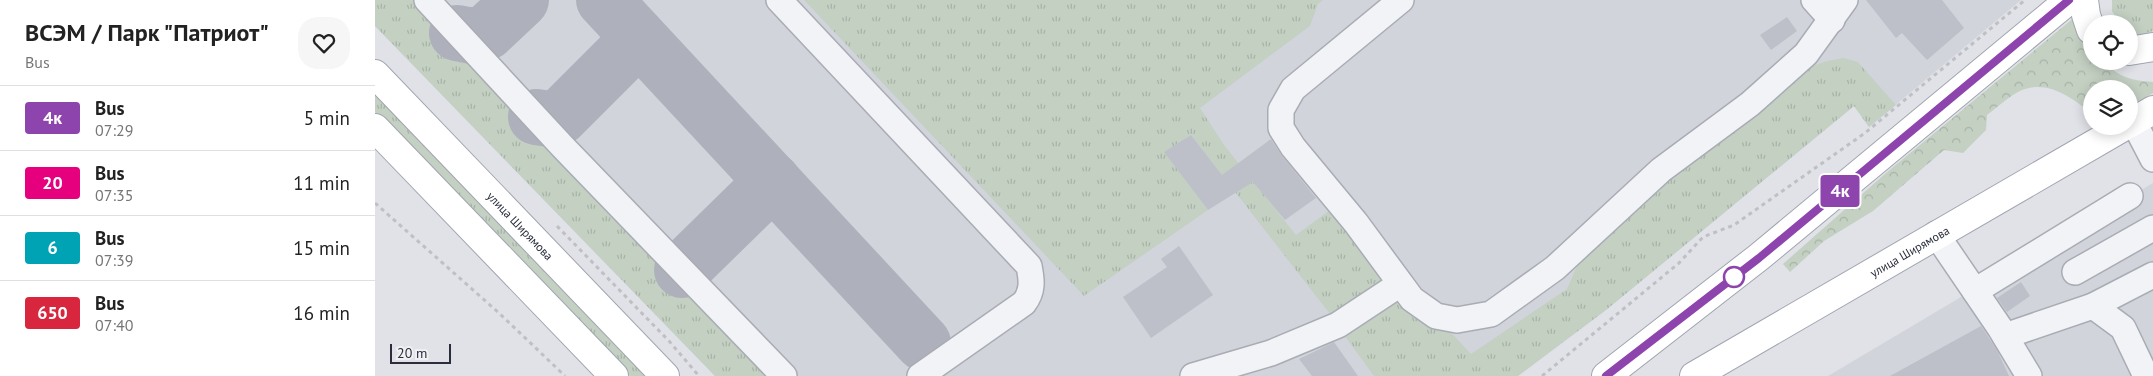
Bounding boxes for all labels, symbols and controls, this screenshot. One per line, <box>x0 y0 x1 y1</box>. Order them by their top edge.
map controls <box>2083 15 2138 135</box>
button: locate <box>2083 15 2138 70</box>
text: ВСЭМ / Парк "Патриот" <box>25 17 269 48</box>
button: heart <box>298 17 350 69</box>
text: Bus <box>25 52 50 72</box>
button: layers <box>2083 80 2138 135</box>
text: Bus <box>95 96 124 120</box>
text: 4к <box>43 106 62 129</box>
text: 5 min <box>304 106 350 130</box>
text: 07:29 <box>95 120 133 140</box>
text: Bus <box>95 161 124 185</box>
text: 20 <box>42 171 63 194</box>
text: 11 min <box>293 171 350 195</box>
line badge: 4к <box>1817 175 1863 207</box>
text: 4к <box>1830 179 1850 202</box>
text: 07:35 <box>95 185 133 205</box>
street label: улица Ширямова <box>484 188 557 263</box>
street label: улица Ширямова <box>1867 222 1952 280</box>
text: Bus <box>95 226 124 250</box>
text: 6 <box>47 236 58 259</box>
text: 15 min <box>293 236 350 260</box>
text: 07:39 <box>95 250 133 270</box>
unlabelled marker <box>1723 266 1745 288</box>
text: Bus <box>95 291 124 315</box>
text: 650 <box>37 301 68 324</box>
text: 16 min <box>293 301 350 325</box>
text: 07:40 <box>95 315 133 335</box>
scale bar <box>390 341 451 364</box>
text: 20 m <box>397 344 427 362</box>

